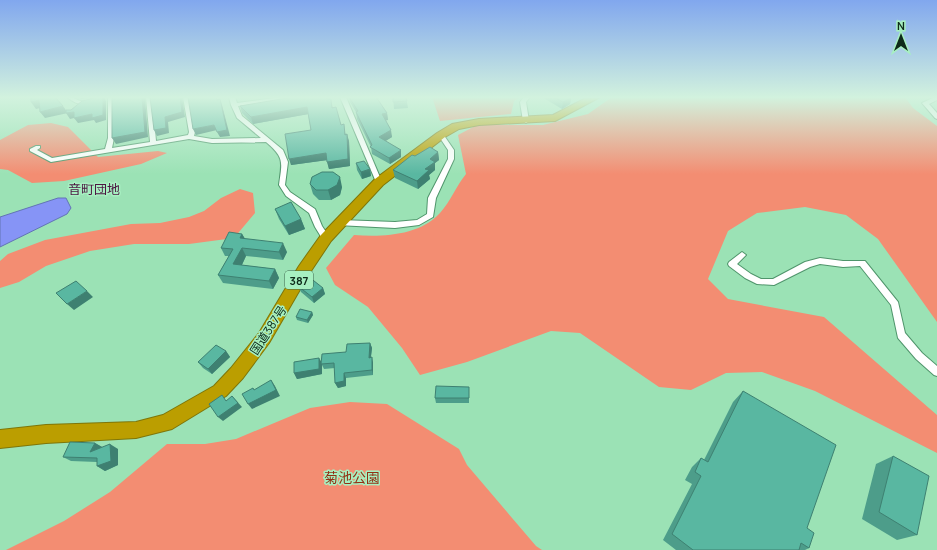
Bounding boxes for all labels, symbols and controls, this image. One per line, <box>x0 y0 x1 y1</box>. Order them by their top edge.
north arrow <box>881 16 921 56</box>
text: N <box>897 18 905 33</box>
district label: 音町団地 <box>68 180 120 198</box>
road number: 387 <box>285 271 313 289</box>
street label: 国道387号 <box>246 302 290 358</box>
park label: 菊池公園 <box>324 468 380 487</box>

